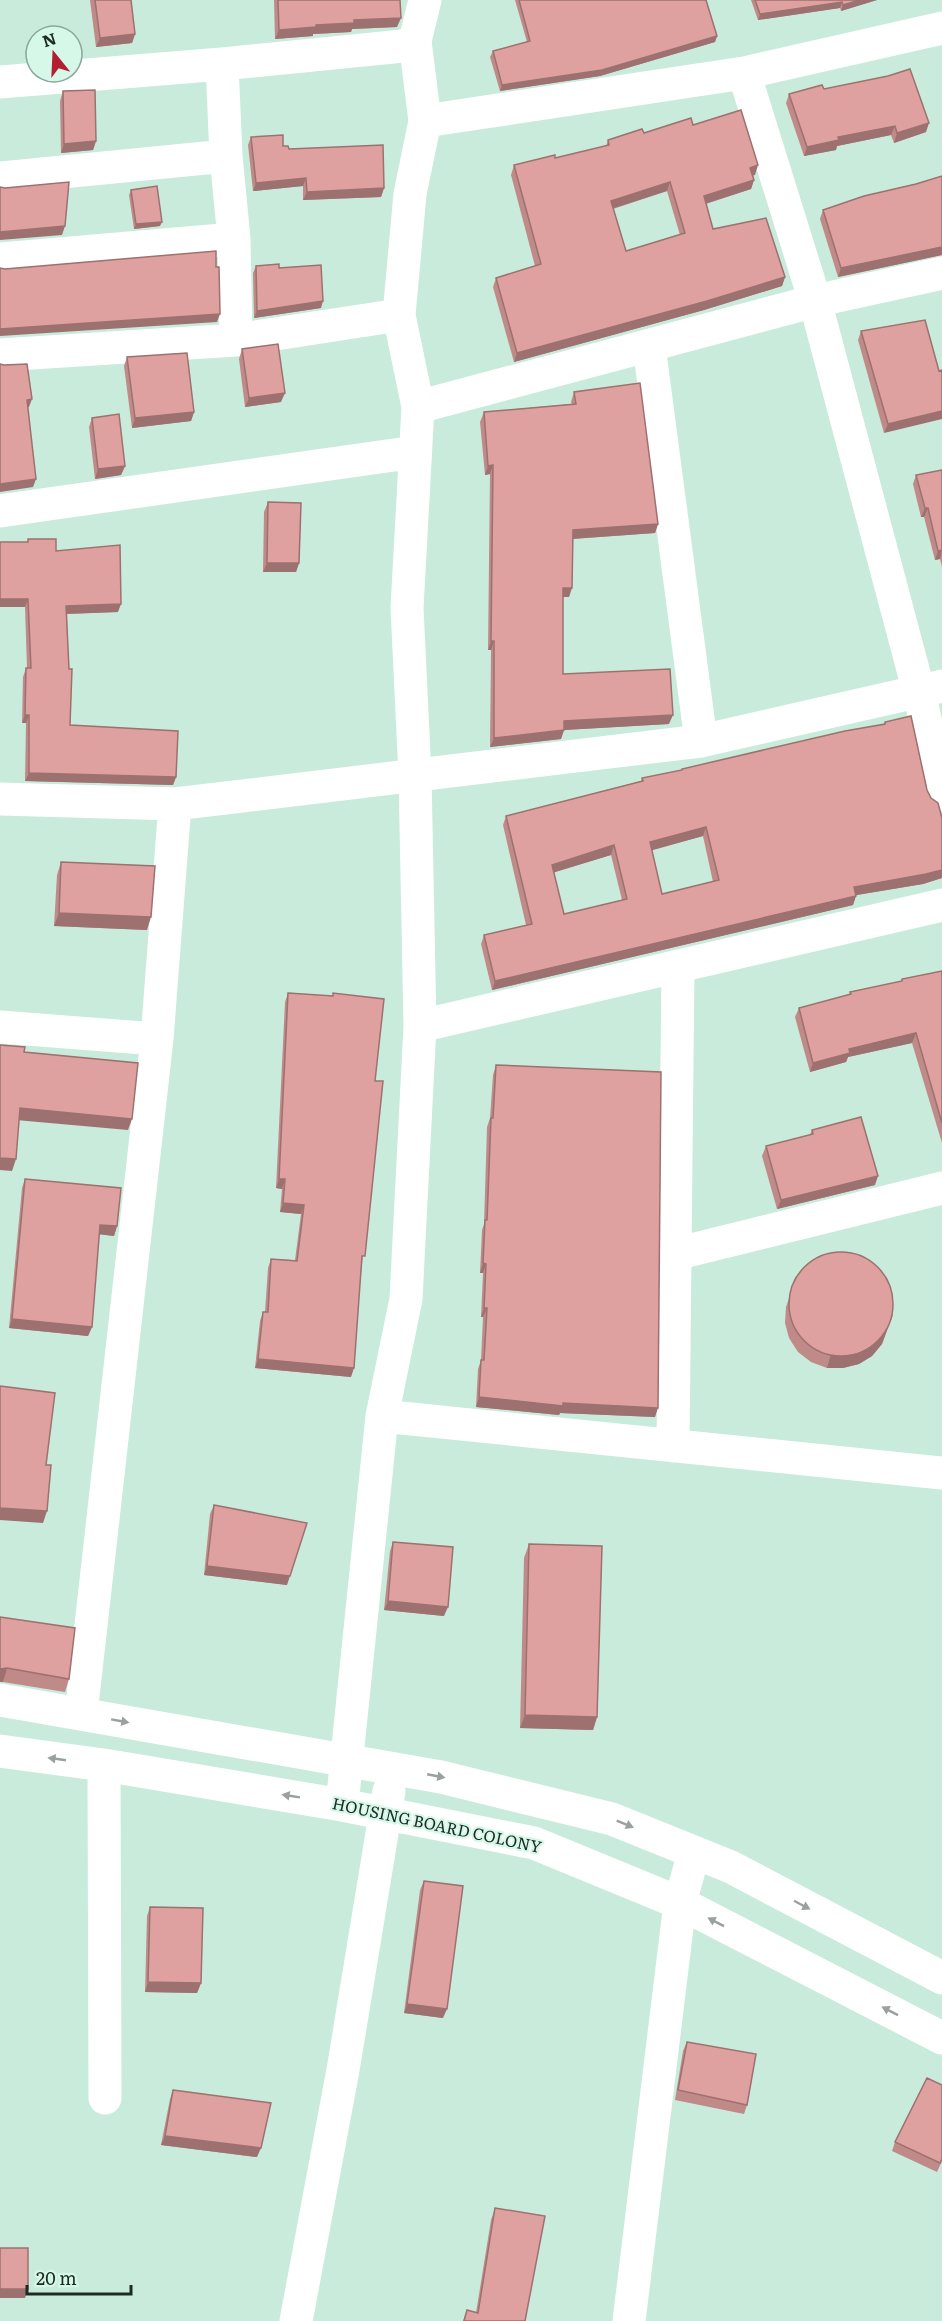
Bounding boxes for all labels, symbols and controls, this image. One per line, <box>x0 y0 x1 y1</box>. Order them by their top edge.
north arrow <box>24 24 84 84</box>
text: N <box>39 25 59 52</box>
one-way arrow <box>110 1717 129 1726</box>
one-way arrow <box>47 1754 66 1763</box>
one-way arrow <box>427 1772 446 1781</box>
street label: HOUSING BOARD COLONY <box>330 1790 545 1858</box>
one-way arrow <box>281 1791 300 1800</box>
one-way arrow <box>616 1820 634 1829</box>
one-way arrow <box>794 1900 811 1909</box>
one-way arrow <box>708 1917 725 1927</box>
one-way arrow <box>881 2006 898 2016</box>
scale bar <box>27 2258 130 2296</box>
text: 20 m <box>36 2264 77 2291</box>

